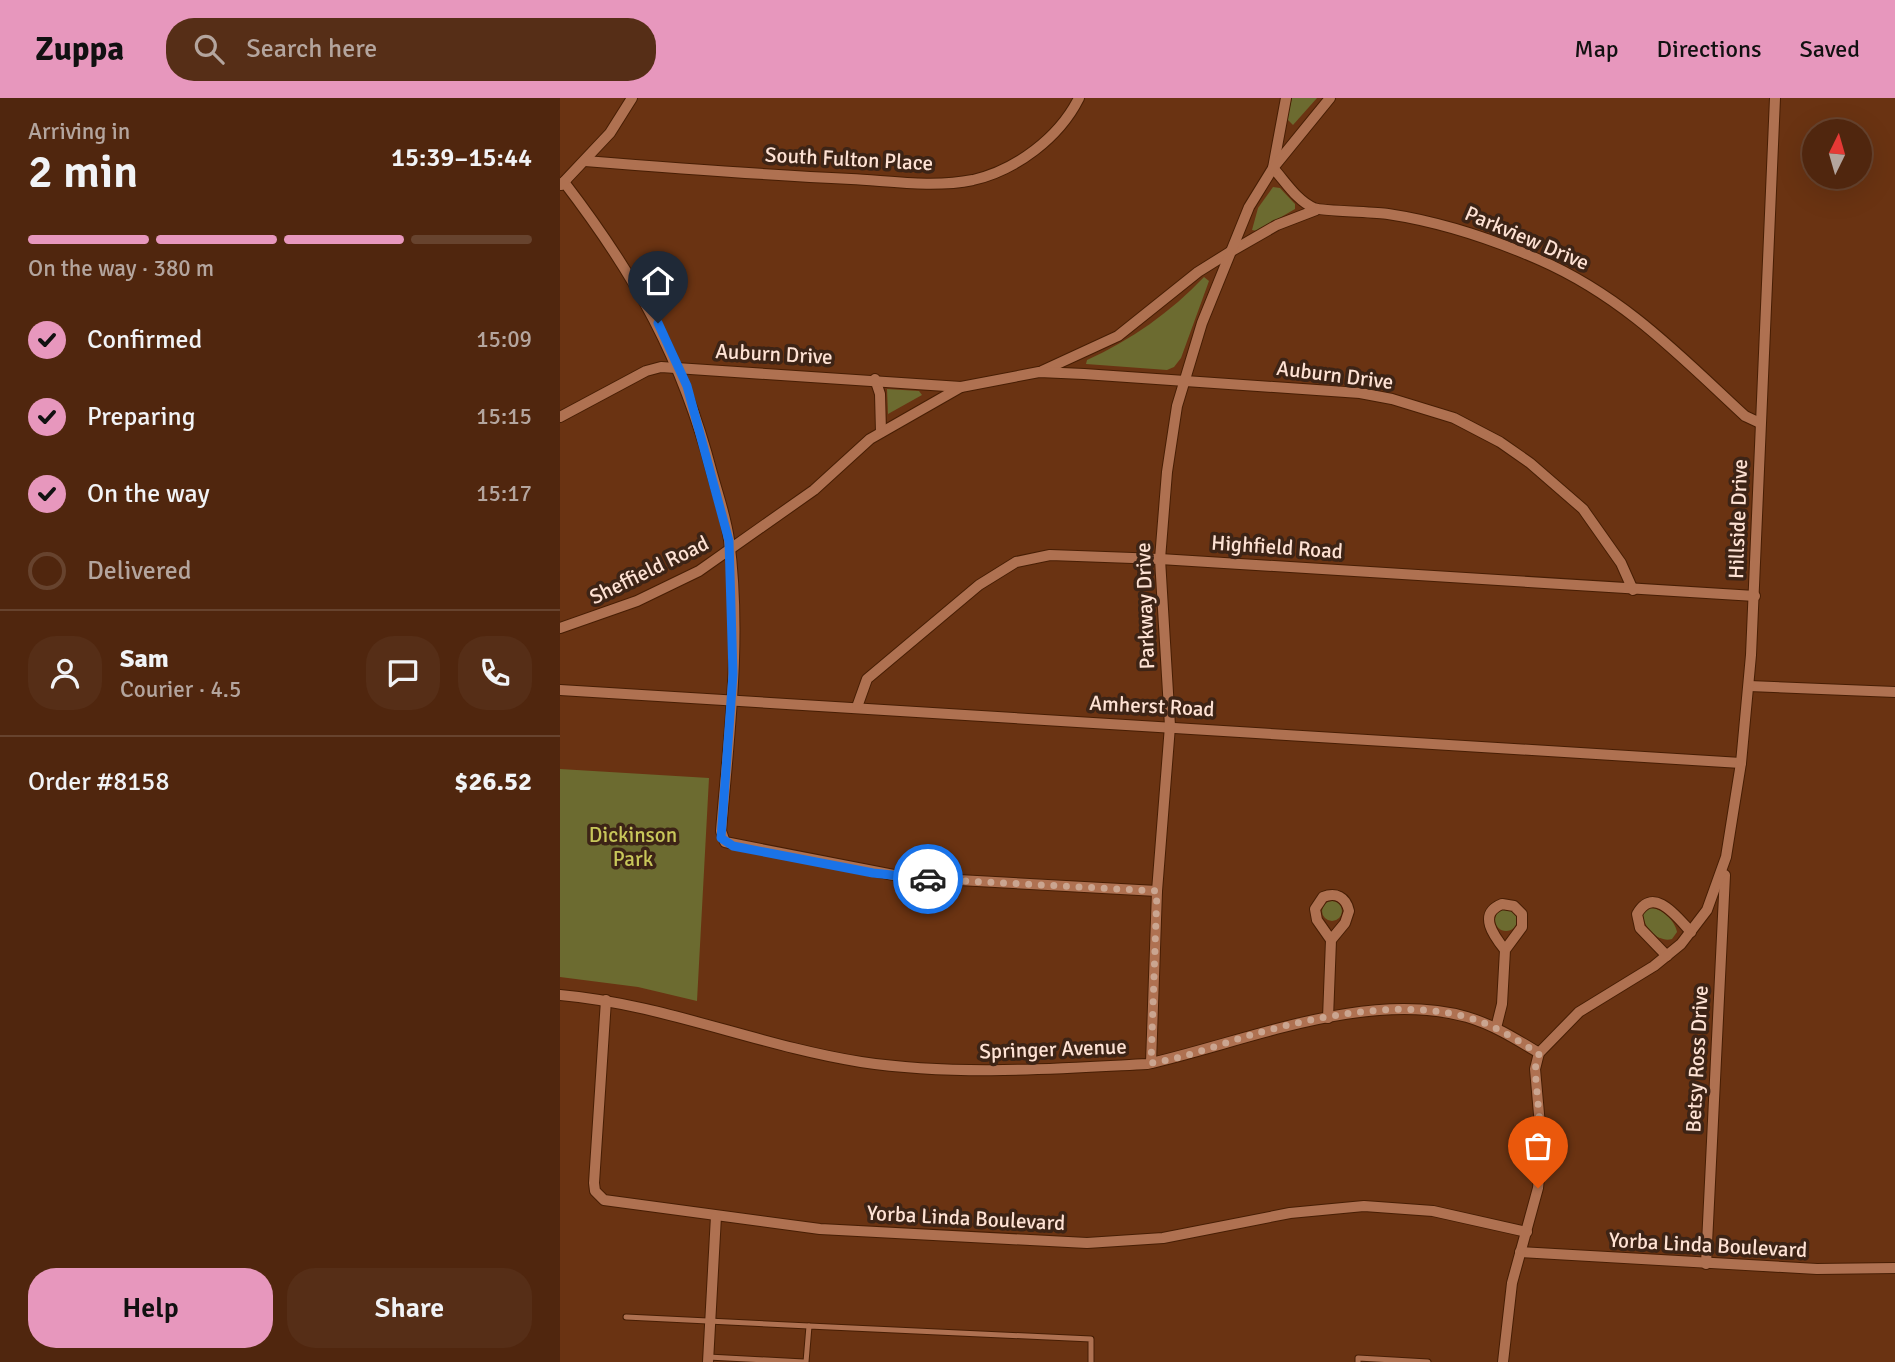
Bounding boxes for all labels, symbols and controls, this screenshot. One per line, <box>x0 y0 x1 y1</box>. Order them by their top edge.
search box <box>166 18 656 81</box>
text: Zuppa <box>35 29 124 70</box>
icon: search <box>190 30 228 68</box>
text: Search here <box>246 33 377 65</box>
text: Map <box>1574 34 1619 64</box>
text: Directions <box>1657 34 1762 64</box>
text: Saved <box>1800 34 1860 64</box>
text: Arriving in <box>28 117 130 146</box>
north arrow <box>1802 119 1872 189</box>
map controls <box>1802 119 1872 189</box>
text: 15:39–15:44 <box>391 142 532 174</box>
street label: South Fulton Place <box>764 142 934 176</box>
text: 2 min <box>28 144 138 200</box>
street label: Parkview Drive <box>1461 200 1593 276</box>
pin <box>628 251 688 323</box>
text: On the way · 380 m <box>28 254 214 283</box>
icon: home <box>639 262 677 300</box>
icon: check <box>28 321 66 359</box>
text: Confirmed <box>87 324 202 356</box>
text: 15:09 <box>476 325 532 354</box>
street label: Auburn Drive <box>715 338 833 370</box>
street label: Auburn Drive <box>1275 355 1395 395</box>
icon: check <box>28 398 66 436</box>
text: Preparing <box>87 401 195 433</box>
text: 15:15 <box>476 402 532 431</box>
street label: Hillside Drive <box>1723 459 1753 579</box>
icon: check <box>28 475 66 513</box>
text: On the way <box>87 478 210 510</box>
text: 15:17 <box>476 479 532 508</box>
street label: Highfield Road <box>1210 529 1344 565</box>
street label: Sheffield Road <box>585 530 713 610</box>
street label: Parkway Drive <box>1130 542 1160 670</box>
text: Delivered <box>87 555 192 587</box>
button: person <box>28 636 102 710</box>
button: chat <box>366 636 440 710</box>
button: phone <box>458 636 532 710</box>
text: Sam <box>120 643 169 675</box>
text: Courier · 4.5 <box>120 675 241 704</box>
street label: Amherst Road <box>1089 690 1215 722</box>
text: Order #8158 <box>28 766 169 798</box>
text: $26.52 <box>454 766 532 798</box>
park label: Dickinson Park <box>589 822 677 872</box>
courier <box>893 844 963 914</box>
icon: car <box>909 860 947 898</box>
street label: Betsy Ross Drive <box>1680 985 1714 1133</box>
street label: Springer Avenue <box>979 1033 1127 1065</box>
pin <box>1508 1116 1568 1188</box>
icon: bag <box>1519 1127 1557 1165</box>
street label: Yorba Linda Boulevard <box>866 1200 1066 1236</box>
street label: Yorba Linda Boulevard <box>1608 1227 1808 1263</box>
button: Help <box>28 1268 273 1348</box>
button: Share <box>287 1268 532 1348</box>

